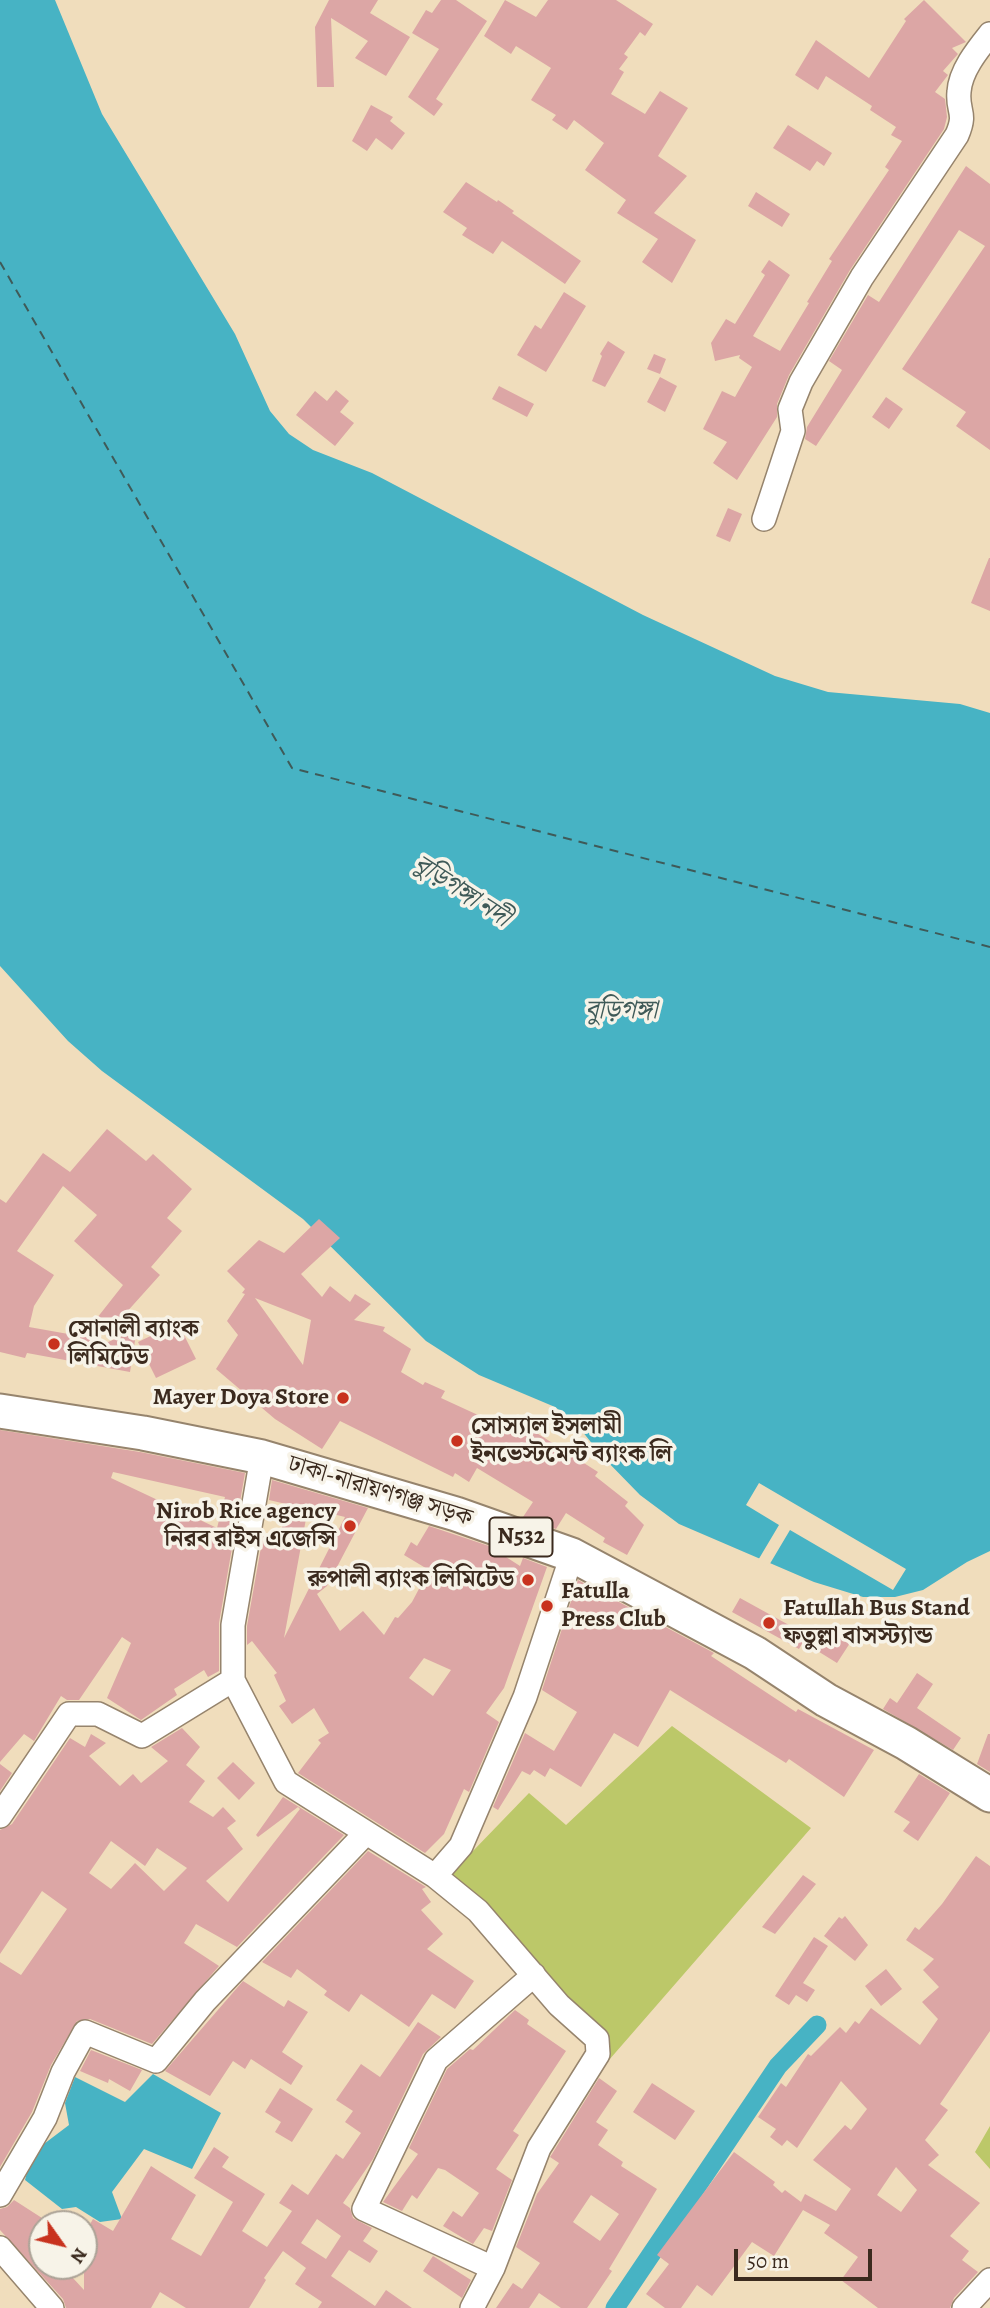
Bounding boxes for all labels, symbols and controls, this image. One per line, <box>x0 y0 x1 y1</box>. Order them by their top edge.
water label: বুড়িগঙ্গা নদী <box>407 849 515 935</box>
water label: বুড়িগঙ্গা <box>585 996 657 1028</box>
place label: সোনালী ব্যাংক লিমিটেড <box>68 1316 199 1372</box>
marker: সোনালী ব্যাংক লিমিটেড <box>46 1336 62 1352</box>
place label: Mayer Doya Store <box>153 1384 329 1412</box>
marker: Mayer Doya Store <box>335 1390 351 1406</box>
place label: সোস্যাল ইসলামী ইনভেস্টমেন্ট ব্যাংক লি <box>471 1413 672 1469</box>
marker: সোস্যাল ইসলামী ইনভেস্টমেন্ট ব্যাংক লি <box>449 1433 465 1449</box>
street label: ঢাকা-নারায়ণগঞ্জ সড়ক <box>285 1450 475 1534</box>
place label: Nirob Rice agency নিরব রাইস এজেন্সি <box>156 1498 336 1554</box>
marker: Nirob Rice agency নিরব রাইস এজেন্সি <box>342 1518 358 1534</box>
road number: N532 <box>490 1518 552 1556</box>
place label: রুপালী ব্যাংক লিমিটেড <box>308 1566 514 1594</box>
marker: রুপালী ব্যাংক লিমিটেড <box>520 1572 536 1588</box>
place label: Fatulla Press Club <box>561 1578 666 1634</box>
place label: Fatullah Bus Stand ফতুল্লা বাসস্ট্যান্ড <box>783 1595 970 1651</box>
marker: Fatulla Press Club <box>539 1598 555 1614</box>
marker: Fatullah Bus Stand ফতুল্লা বাসস্ট্যান্ড <box>761 1615 777 1631</box>
north arrow <box>28 2210 98 2280</box>
scale bar <box>738 2234 876 2278</box>
text: N <box>64 2243 93 2269</box>
text: 50 m <box>747 2247 789 2275</box>

